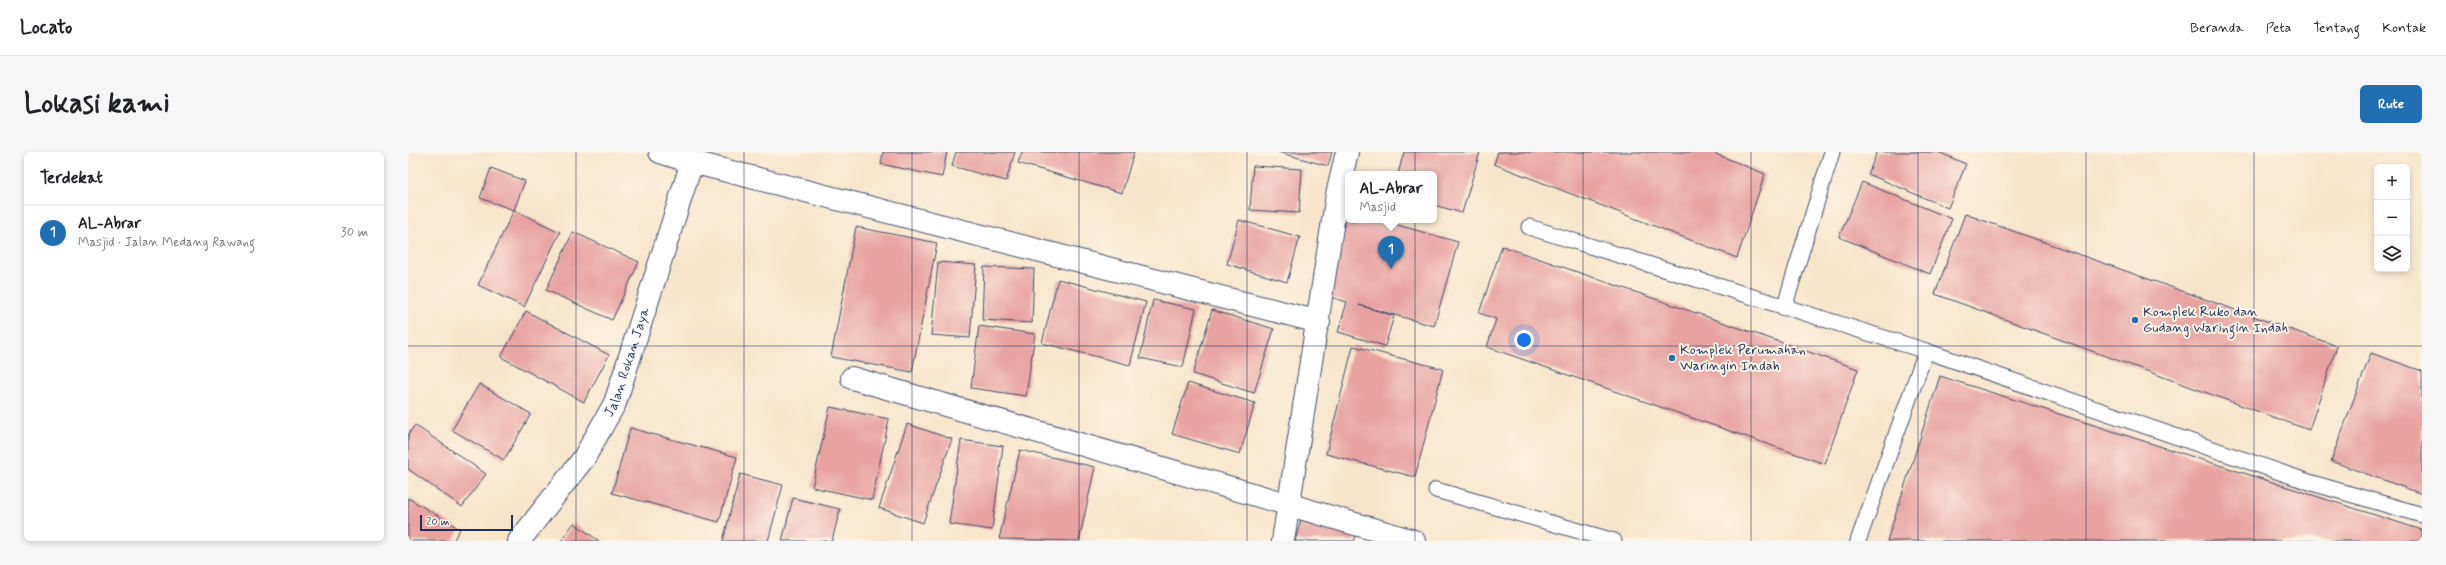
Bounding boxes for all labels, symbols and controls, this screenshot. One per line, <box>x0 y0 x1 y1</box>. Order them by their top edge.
text: Locato <box>20 15 72 40</box>
text: Beranda <box>2190 19 2244 37</box>
text: Peta <box>2266 19 2291 37</box>
text: Tentang <box>2313 19 2360 37</box>
text: Kontak <box>2382 19 2426 37</box>
button: Rute <box>2360 85 2422 123</box>
text: Lokasi kami <box>24 86 170 123</box>
map controls <box>2374 164 2410 272</box>
button: + <box>2374 164 2410 200</box>
text: Terdekat <box>40 167 103 189</box>
popup <box>1345 171 1437 223</box>
text: AL-Abrar <box>1359 179 1423 199</box>
text: Masjid <box>1359 199 1396 216</box>
button: − <box>2374 200 2410 236</box>
text: AL-Abrar <box>78 214 141 234</box>
text: 1 <box>50 224 56 241</box>
text: 30 m <box>341 224 368 241</box>
text: Masjid · Jalan Medang Rawang <box>78 234 255 251</box>
pin: 1 <box>1378 236 1404 269</box>
button: layers <box>2374 236 2410 272</box>
place label: Komplek Ruko dan Gudang Waringin Indah <box>2143 303 2288 339</box>
street label: Jalan Rokan Jaya <box>600 305 654 420</box>
marker: Komplek Ruko dan Gudang Waringin Indah <box>2130 315 2140 325</box>
your location <box>1514 330 1534 350</box>
place label: Komplek Perumahan Waringin Indah <box>1680 341 1806 375</box>
marker: Komplek Perumahan Waringin Indah <box>1667 353 1677 363</box>
scale bar <box>420 513 513 532</box>
text: 20 m <box>426 515 449 529</box>

